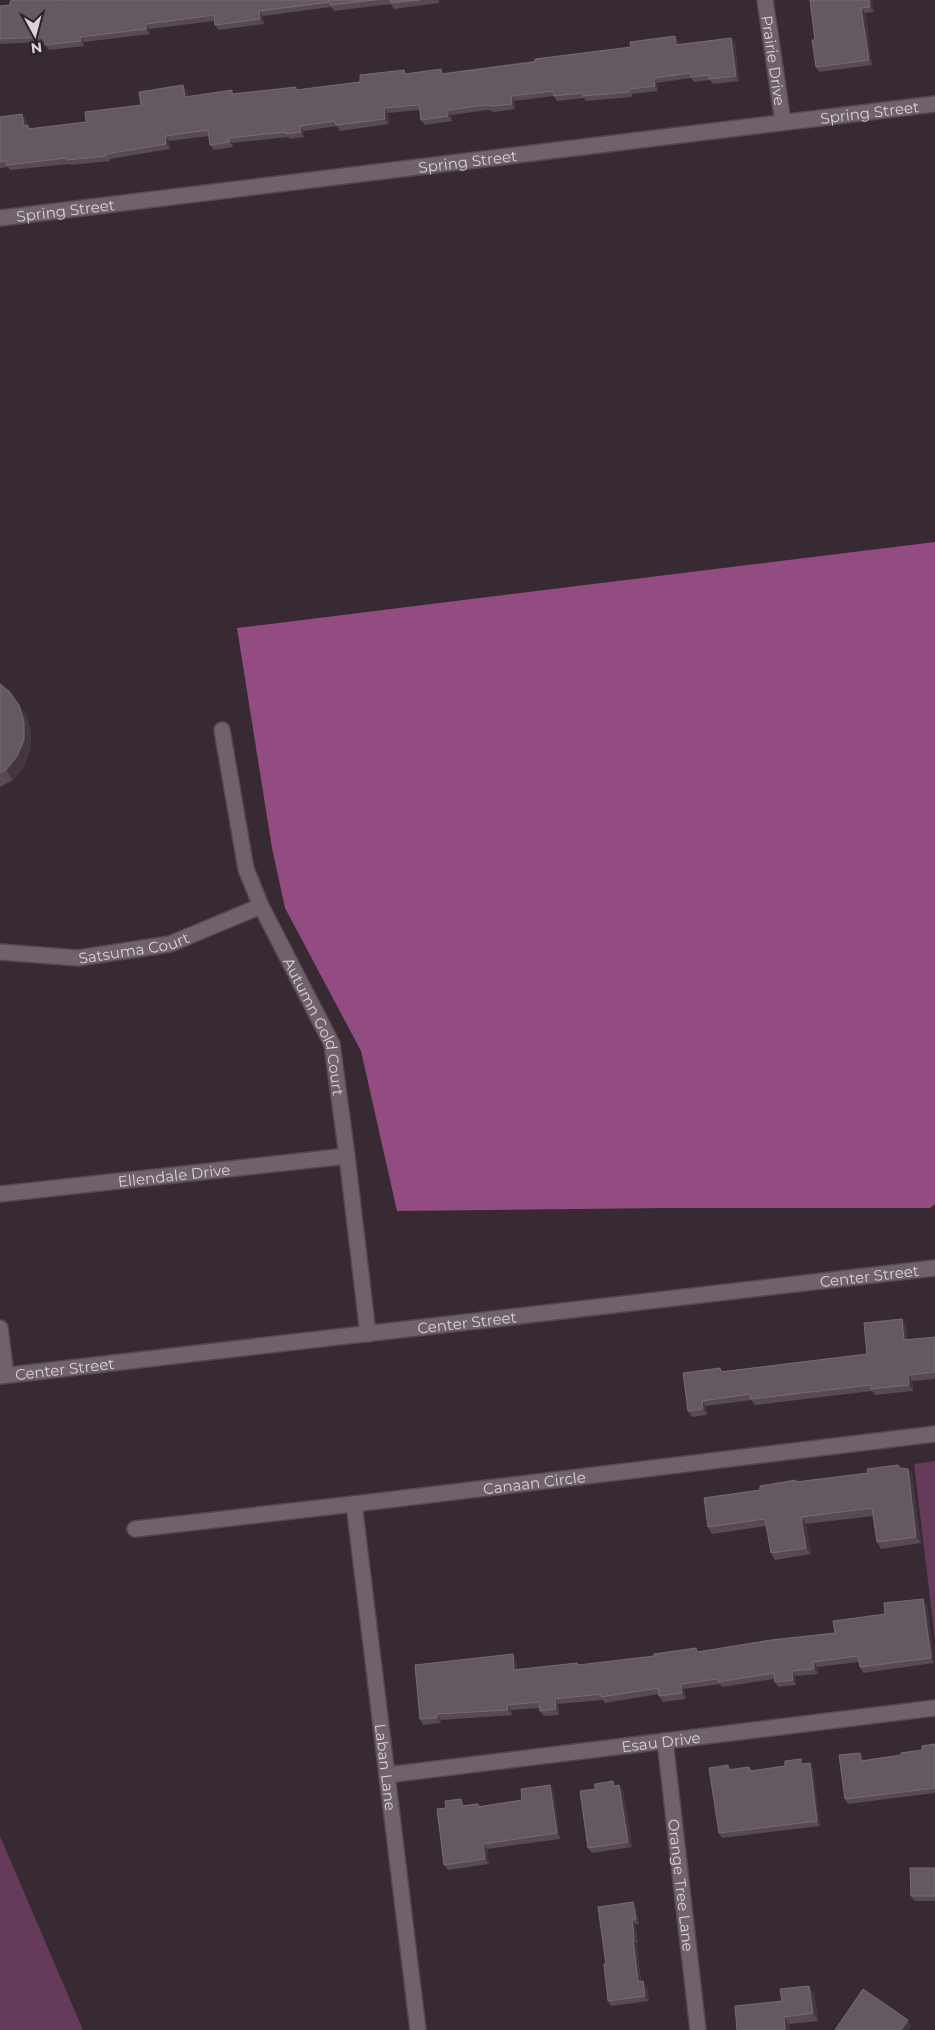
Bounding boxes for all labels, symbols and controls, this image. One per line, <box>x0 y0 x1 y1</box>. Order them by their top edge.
north arrow <box>10 10 60 60</box>
street label: Prairie Drive <box>758 14 790 107</box>
text: N <box>30 38 43 58</box>
street label: Spring Street <box>819 97 920 127</box>
street label: Spring Street <box>417 146 518 176</box>
street label: Spring Street <box>15 195 116 225</box>
street label: Satsuma Court <box>77 928 192 967</box>
street label: Autumn Gold Court <box>280 954 348 1097</box>
street label: Ellendale Drive <box>117 1159 231 1191</box>
street label: Center Street <box>819 1260 920 1291</box>
street label: Center Street <box>416 1307 518 1337</box>
street label: Center Street <box>14 1353 115 1384</box>
street label: Canaan Circle <box>482 1467 587 1498</box>
street label: Laban Lane <box>371 1722 401 1812</box>
street label: Esau Drive <box>620 1727 702 1756</box>
street label: Orange Tree Lane <box>664 1818 698 1952</box>

